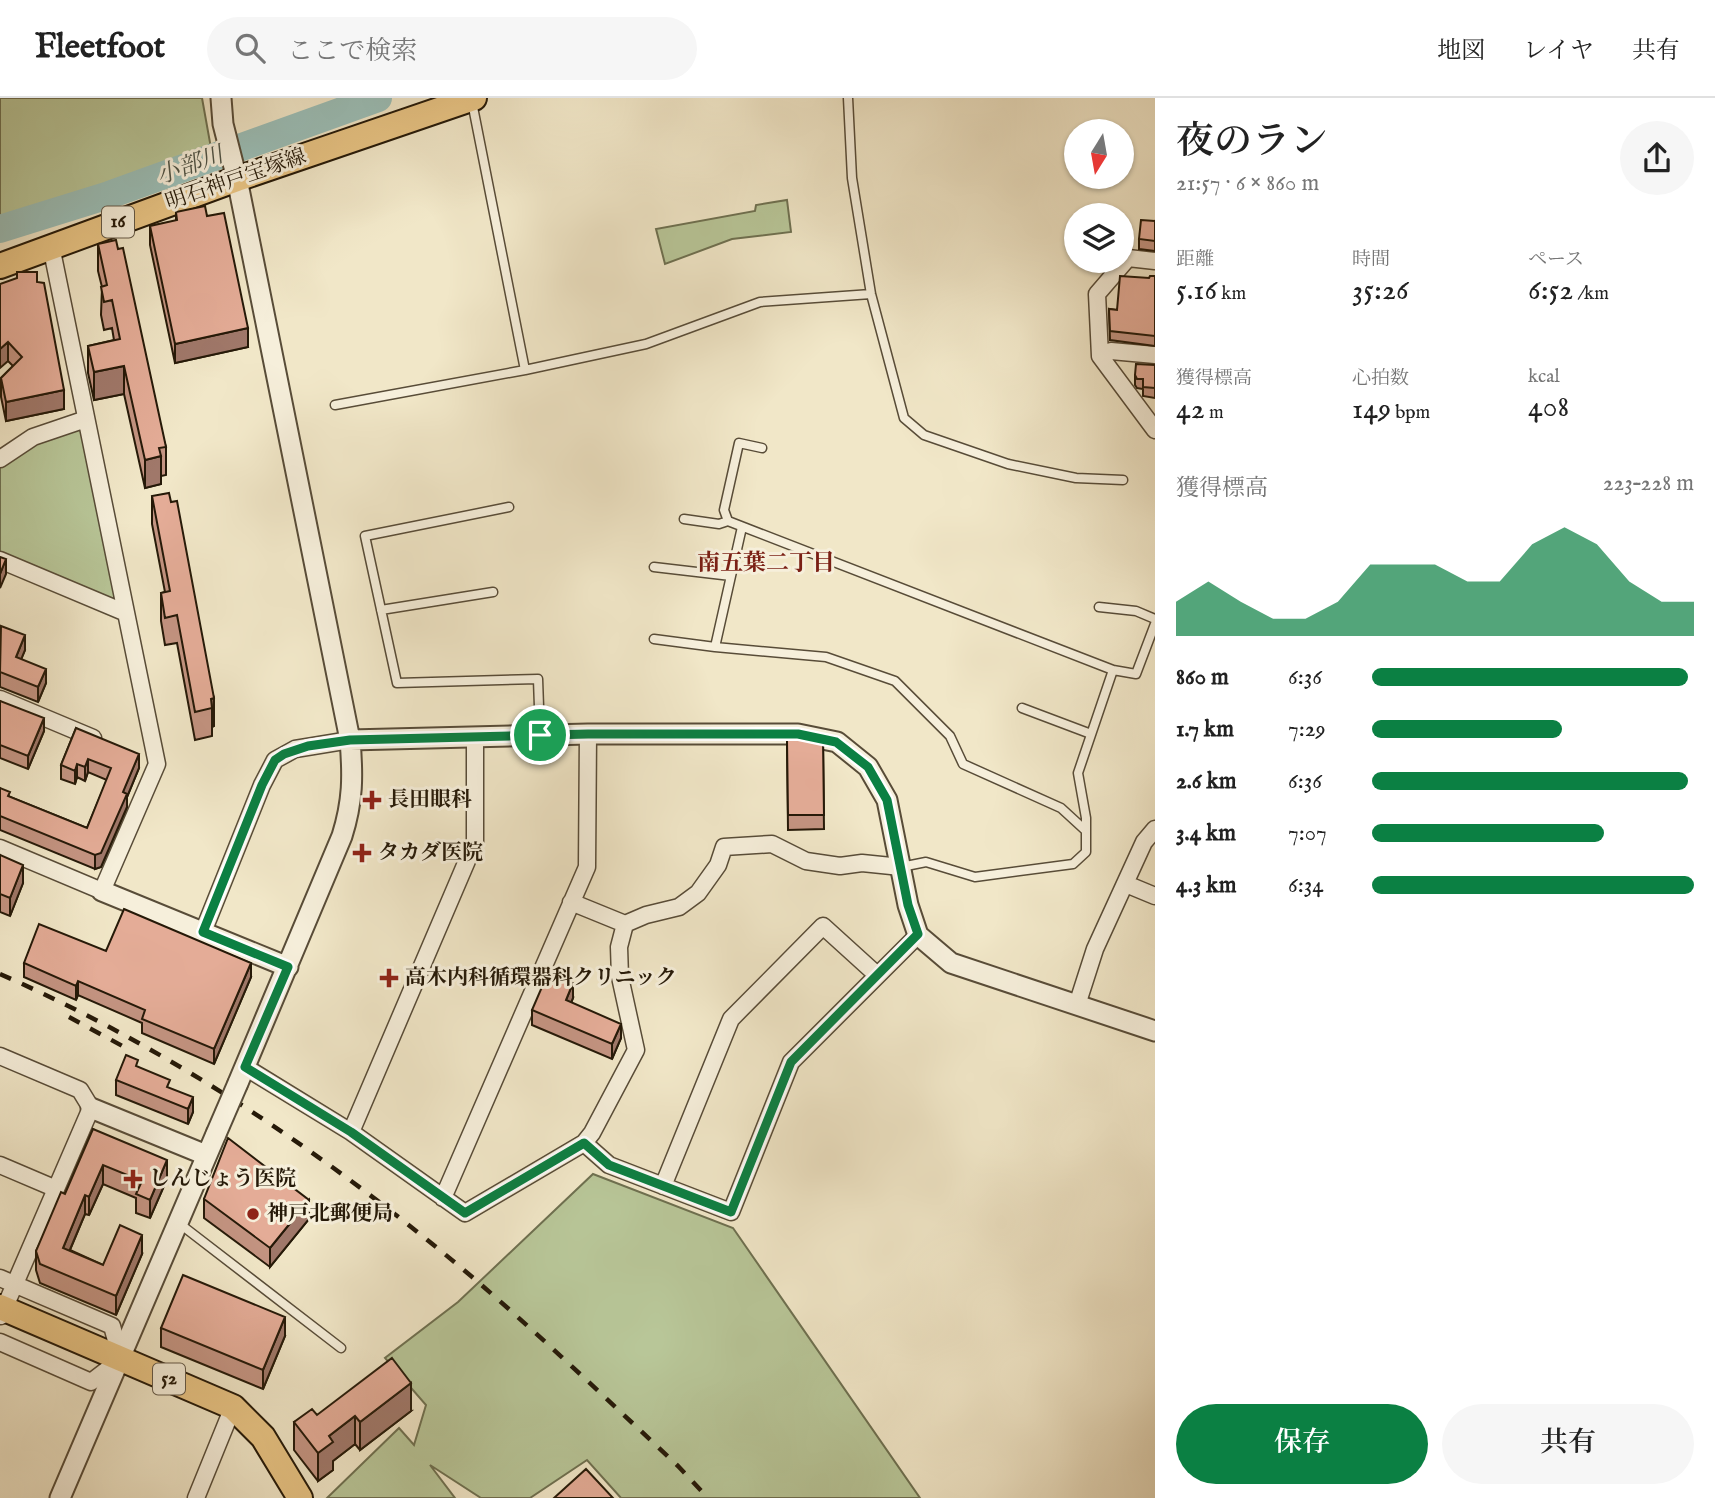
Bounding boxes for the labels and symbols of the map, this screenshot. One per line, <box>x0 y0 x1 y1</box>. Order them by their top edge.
north arrow <box>1064 119 1134 189</box>
water label: 小部川 <box>153 140 230 191</box>
street label: 明石神戸宝塚線 <box>162 143 310 217</box>
road number: 16 <box>102 206 134 238</box>
district label: 南五葉二丁目 <box>697 549 835 578</box>
pin <box>510 705 570 765</box>
place label: 長田眼科 <box>388 787 472 814</box>
marker: 長田眼科 <box>362 790 382 810</box>
place label: タカダ医院 <box>378 840 483 867</box>
marker: タカダ医院 <box>352 843 372 863</box>
place label: 高木内科循環器科クリニック <box>405 965 677 992</box>
marker: 高木内科循環器科クリニック <box>379 968 399 988</box>
place label: しんじょう医院 <box>149 1166 296 1193</box>
marker: しんじょう医院 <box>123 1169 143 1189</box>
place label: 神戸北郵便局 <box>267 1201 393 1228</box>
marker: 神戸北郵便局 <box>245 1206 261 1222</box>
road number: 52 <box>153 1364 185 1394</box>

